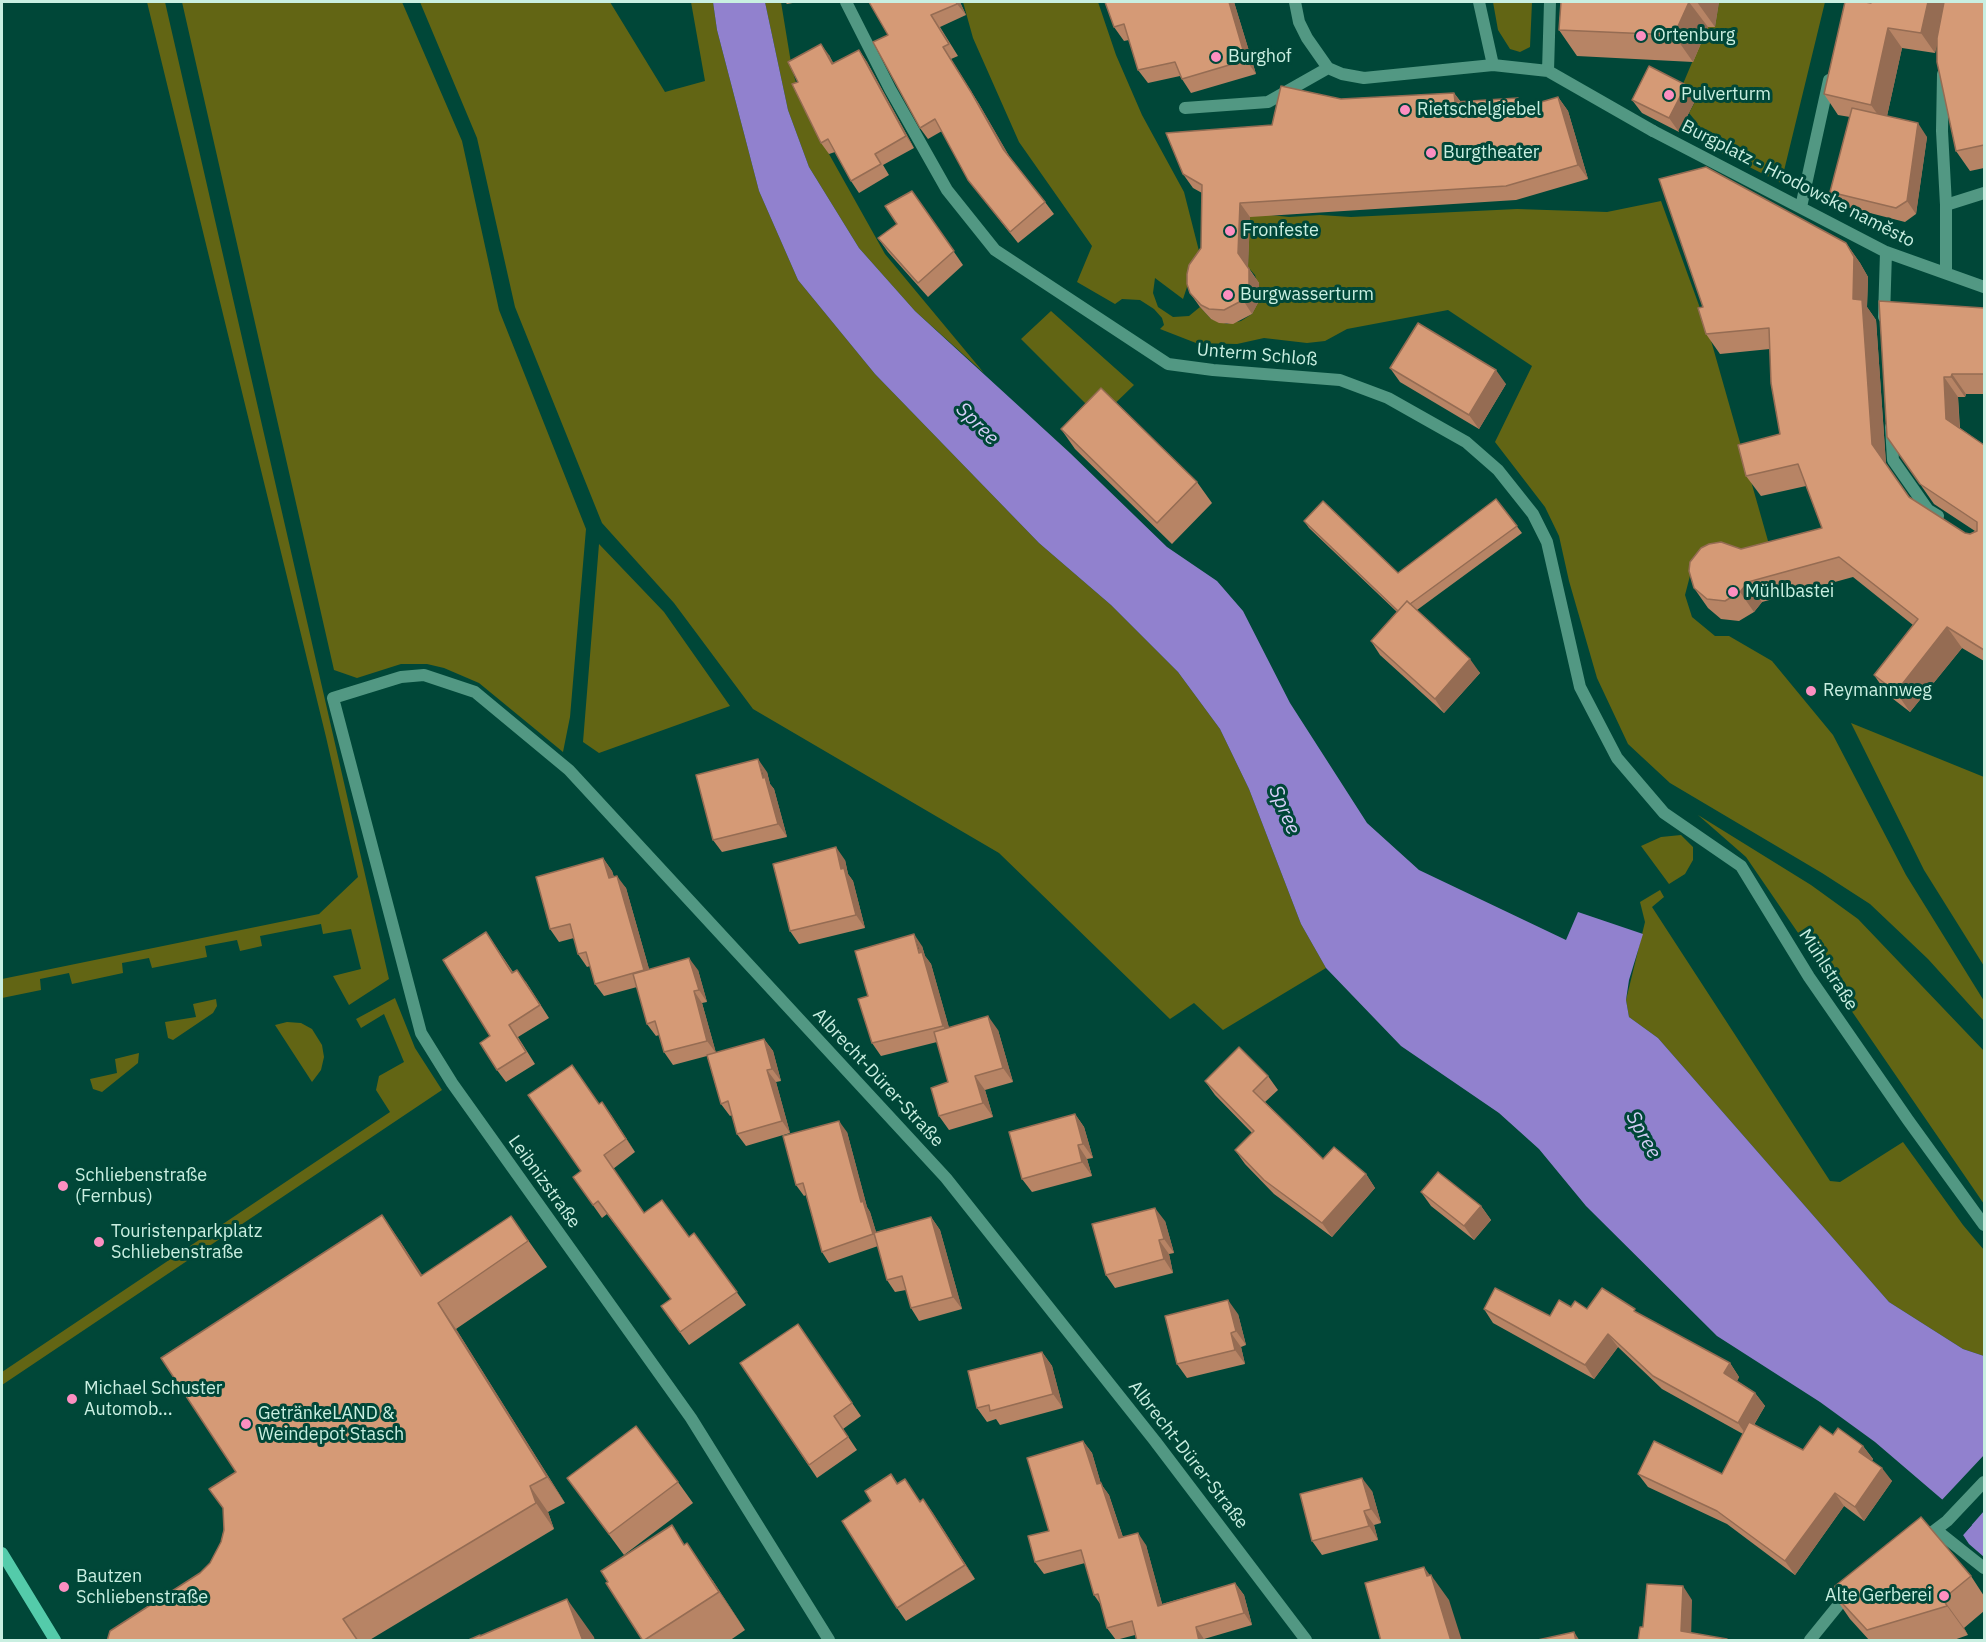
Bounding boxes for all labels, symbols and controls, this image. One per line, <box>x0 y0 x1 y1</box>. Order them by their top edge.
place label: Ortenburg <box>1653 25 1735 47</box>
marker: Ortenburg <box>1634 29 1648 43</box>
place label: Burghof <box>1228 46 1292 68</box>
marker: Burghof <box>1209 50 1223 64</box>
place label: Pulverturm <box>1681 84 1771 106</box>
marker: Pulverturm <box>1662 88 1676 102</box>
place label: Rietschelgiebel <box>1417 99 1541 121</box>
marker: Rietschelgiebel <box>1398 103 1412 117</box>
street label: Burgplatz - Hrodowske naměsto <box>1678 116 1918 252</box>
place label: Burgtheater <box>1443 142 1539 164</box>
marker: Burgtheater <box>1424 146 1438 160</box>
place label: Fronfeste <box>1242 220 1319 242</box>
marker: Fronfeste <box>1223 224 1237 238</box>
place label: Burgwasserturm <box>1240 284 1374 306</box>
marker: Burgwasserturm <box>1221 288 1235 302</box>
street label: Unterm Schloß <box>1196 339 1318 371</box>
water label: Spree <box>951 398 1003 450</box>
place label: Mühlbastei <box>1745 581 1834 603</box>
marker: Mühlbastei <box>1726 585 1740 599</box>
place label: Reymannweg <box>1823 680 1932 702</box>
marker: Reymannweg <box>1804 684 1818 698</box>
water label: Spree <box>1263 782 1305 838</box>
street label: Mühlstraße <box>1794 925 1862 1015</box>
street label: Albrecht-Dürer-Straße <box>808 1004 948 1152</box>
water label: Spree <box>1620 1107 1666 1163</box>
street label: Leibnizstraße <box>503 1131 585 1233</box>
place label: Schliebenstraße (Fernbus) <box>75 1165 207 1208</box>
marker: Schliebenstraße (Fernbus) <box>56 1179 70 1193</box>
place label: Touristenparkplatz Schliebenstraße <box>111 1221 262 1264</box>
marker: Touristenparkplatz Schliebenstraße <box>92 1235 106 1249</box>
street label: Albrecht-Dürer-Straße <box>1124 1377 1252 1533</box>
place label: Michael Schuster Automob... <box>84 1378 222 1420</box>
marker: Michael Schuster Automob... <box>65 1392 79 1406</box>
place label: GetränkeLAND & Weindepot Stasch <box>258 1403 404 1446</box>
marker: GetränkeLAND & Weindepot Stasch <box>239 1417 253 1431</box>
place label: Bautzen Schliebenstraße <box>76 1566 208 1608</box>
marker: Bautzen Schliebenstraße <box>57 1580 71 1594</box>
place label: Alte Gerberei <box>1825 1585 1932 1607</box>
marker: Alte Gerberei <box>1937 1589 1951 1603</box>

